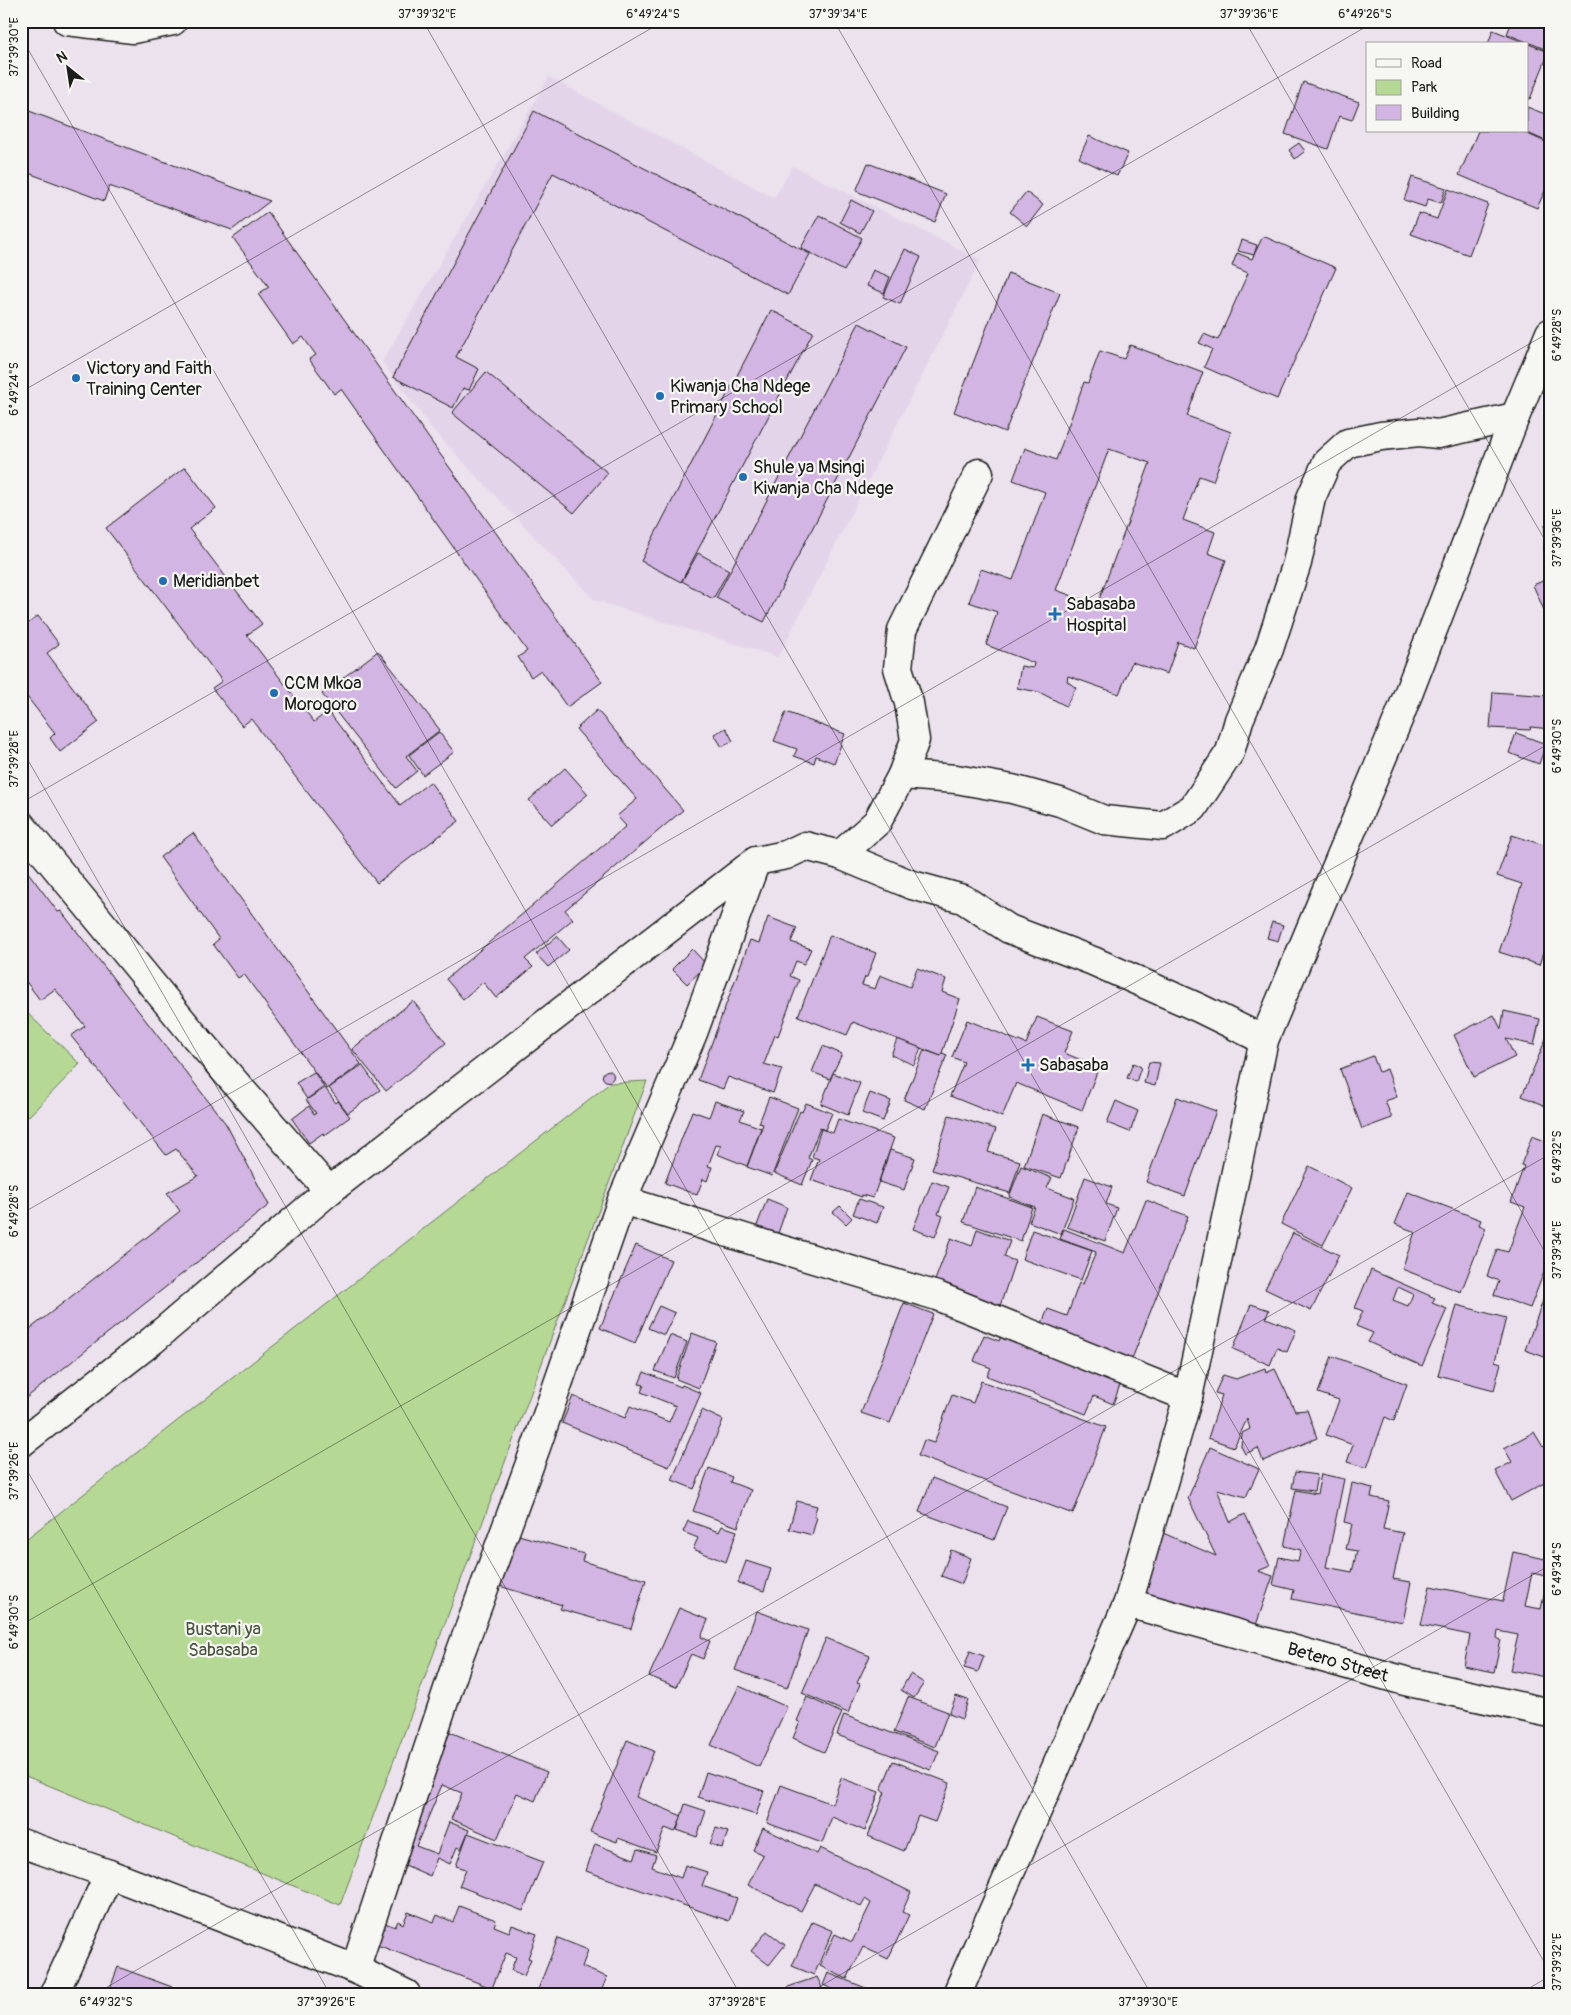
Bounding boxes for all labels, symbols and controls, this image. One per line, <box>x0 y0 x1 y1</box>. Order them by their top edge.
text: 37°39'32"E <box>398 7 456 22</box>
text: 6°49'24"S <box>626 7 680 22</box>
text: 37°39'34"E <box>809 7 867 22</box>
text: 37°39'36"E <box>1220 7 1278 22</box>
text: 6°49'26"S <box>1338 7 1392 22</box>
text: 37°39'30"E <box>7 17 22 77</box>
north arrow <box>42 42 92 92</box>
legend <box>1366 42 1528 132</box>
text: N <box>53 47 70 67</box>
text: Road <box>1411 54 1442 73</box>
text: Park <box>1411 78 1438 97</box>
text: Building <box>1411 104 1459 123</box>
text: 6°49'28"S <box>1550 309 1565 361</box>
place label: Victory and Faith Training Center <box>86 357 212 401</box>
text: 6°49'24"S <box>7 362 22 416</box>
marker: Victory and Faith Training Center <box>70 372 82 384</box>
place label: Kiwanja Cha Ndege Primary School <box>670 375 811 419</box>
marker: Kiwanja Cha Ndege Primary School <box>654 390 666 402</box>
place label: Shule ya Msingi Kiwanja Cha Ndege <box>753 456 894 500</box>
marker: Shule ya Msingi Kiwanja Cha Ndege <box>737 471 749 483</box>
text: 37°39'36"E <box>1550 509 1565 567</box>
place label: Meridianbet <box>173 570 260 593</box>
marker: Meridianbet <box>157 575 169 587</box>
place label: Sabasaba Hospital <box>1066 593 1136 637</box>
marker: Sabasaba Hospital <box>1048 607 1062 621</box>
place label: CCM Mkoa Morogoro <box>284 672 362 716</box>
marker: CCM Mkoa Morogoro <box>268 687 280 699</box>
text: 6°49'30"S <box>1550 719 1565 773</box>
text: 37°39'28"E <box>7 730 22 788</box>
place label: Sabasaba <box>1039 1054 1109 1077</box>
marker: Sabasaba <box>1021 1058 1035 1072</box>
text: 6°49'32"S <box>1550 1130 1565 1184</box>
text: 6°49'28"S <box>7 1185 22 1237</box>
text: 37°39'34"E <box>1550 1221 1565 1279</box>
text: 37°39'26"E <box>7 1442 22 1500</box>
text: 6°49'34"S <box>1550 1542 1565 1596</box>
text: 6°49'30"S <box>7 1595 22 1649</box>
park label: Bustani ya Sabasaba <box>185 1618 261 1662</box>
street label: Betero Street <box>1285 1637 1392 1687</box>
text: 37°39'32"E <box>1550 1933 1565 1991</box>
text: 6°49'32"S <box>79 1995 133 2010</box>
text: 37°39'26"E <box>297 1995 355 2010</box>
text: 37°39'28"E <box>708 1995 766 2010</box>
text: 37°39'30"E <box>1118 1995 1178 2010</box>

